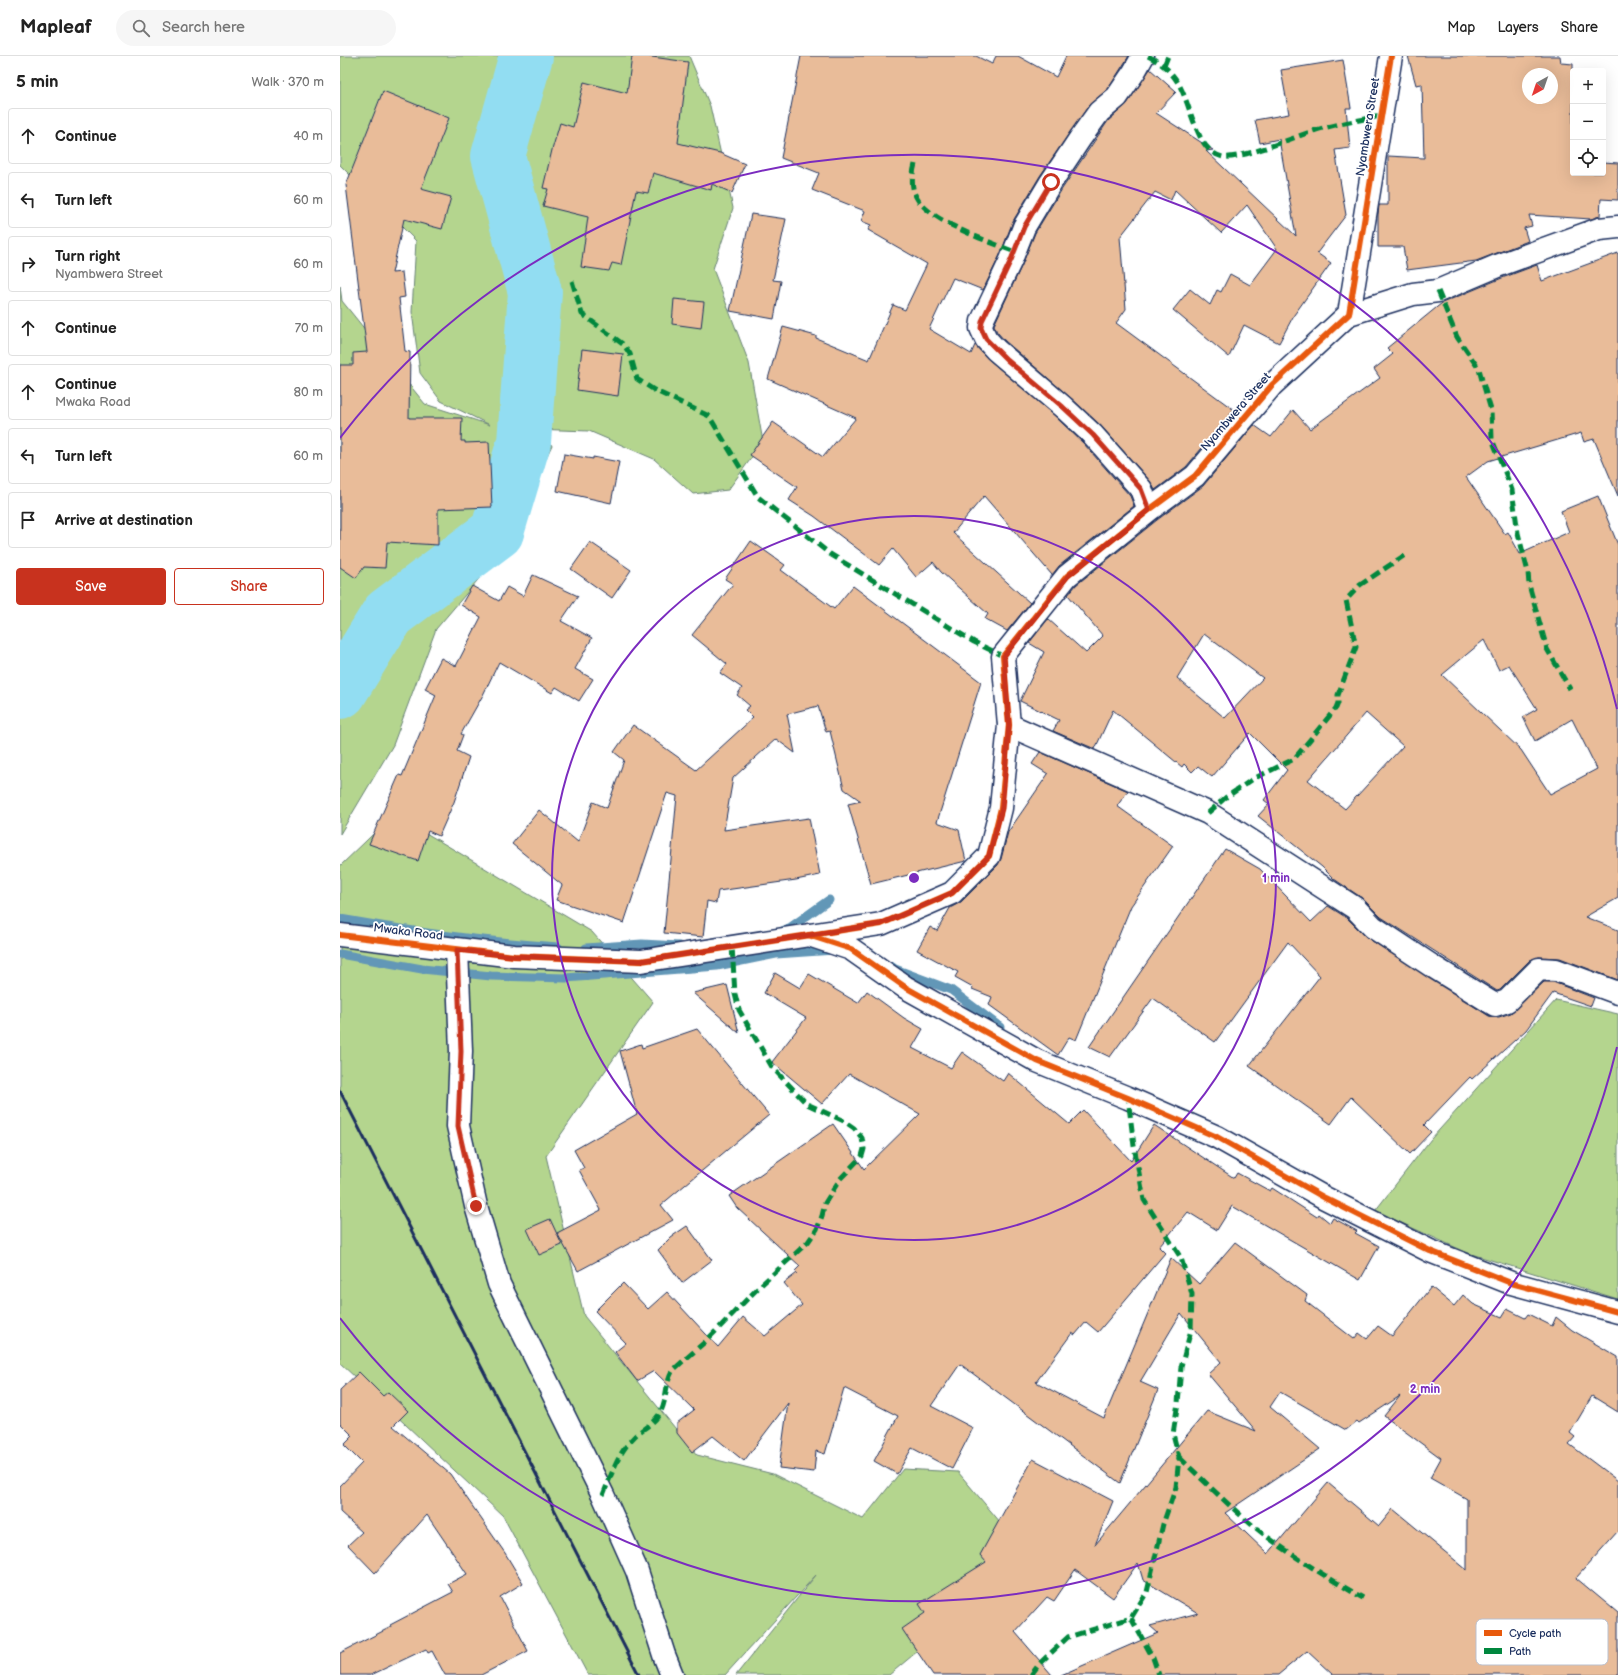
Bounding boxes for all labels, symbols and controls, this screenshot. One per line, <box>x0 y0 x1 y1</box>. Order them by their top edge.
search box <box>116 10 396 46</box>
text: Mapleaf <box>20 16 92 39</box>
icon: search <box>130 17 152 39</box>
text: Search here <box>162 18 245 37</box>
text: Map <box>1447 19 1475 36</box>
text: Layers <box>1497 19 1539 36</box>
text: Share <box>1561 19 1598 36</box>
north arrow <box>1522 68 1558 104</box>
map controls <box>1570 68 1606 176</box>
button: + <box>1570 68 1606 104</box>
text: 5 min <box>16 72 59 92</box>
text: Walk · 370 m <box>251 74 324 90</box>
street label: Nyambwera Street <box>1353 76 1383 177</box>
button: − <box>1570 104 1606 140</box>
icon: ahead <box>17 125 39 147</box>
text: Continue <box>55 127 117 146</box>
text: 40 m <box>293 128 323 144</box>
button: locate <box>1570 140 1606 176</box>
route start <box>1042 173 1060 191</box>
icon: left <box>17 189 39 211</box>
text: Turn left <box>55 191 112 210</box>
text: 60 m <box>293 192 323 208</box>
text: Turn right <box>55 247 120 266</box>
icon: right <box>17 253 39 275</box>
text: 60 m <box>293 256 323 272</box>
text: Nyambwera Street <box>55 266 163 282</box>
icon: ahead <box>17 317 39 339</box>
text: Continue <box>55 319 117 338</box>
text: 70 m <box>295 320 323 336</box>
street label: Nyambwera Street <box>1198 369 1275 454</box>
text: Continue <box>55 375 117 394</box>
icon: ahead <box>17 381 39 403</box>
text: 80 m <box>294 384 323 400</box>
text: Mwaka Road <box>55 394 131 410</box>
icon: left <box>17 445 39 467</box>
text: Turn left <box>55 447 112 466</box>
text: 60 m <box>293 448 323 464</box>
icon: arrive <box>17 509 39 531</box>
text: Arrive at destination <box>55 511 193 530</box>
button: Save <box>16 568 166 605</box>
button: Share <box>174 568 324 605</box>
centre of rings <box>907 871 921 885</box>
text: 1 min <box>1262 871 1290 886</box>
street label: Mwaka Road <box>372 920 444 944</box>
route end <box>467 1197 485 1215</box>
text: 2 min <box>1410 1382 1440 1397</box>
legend <box>1476 1619 1608 1665</box>
text: Cycle path <box>1509 1627 1561 1640</box>
text: Path <box>1509 1645 1531 1658</box>

